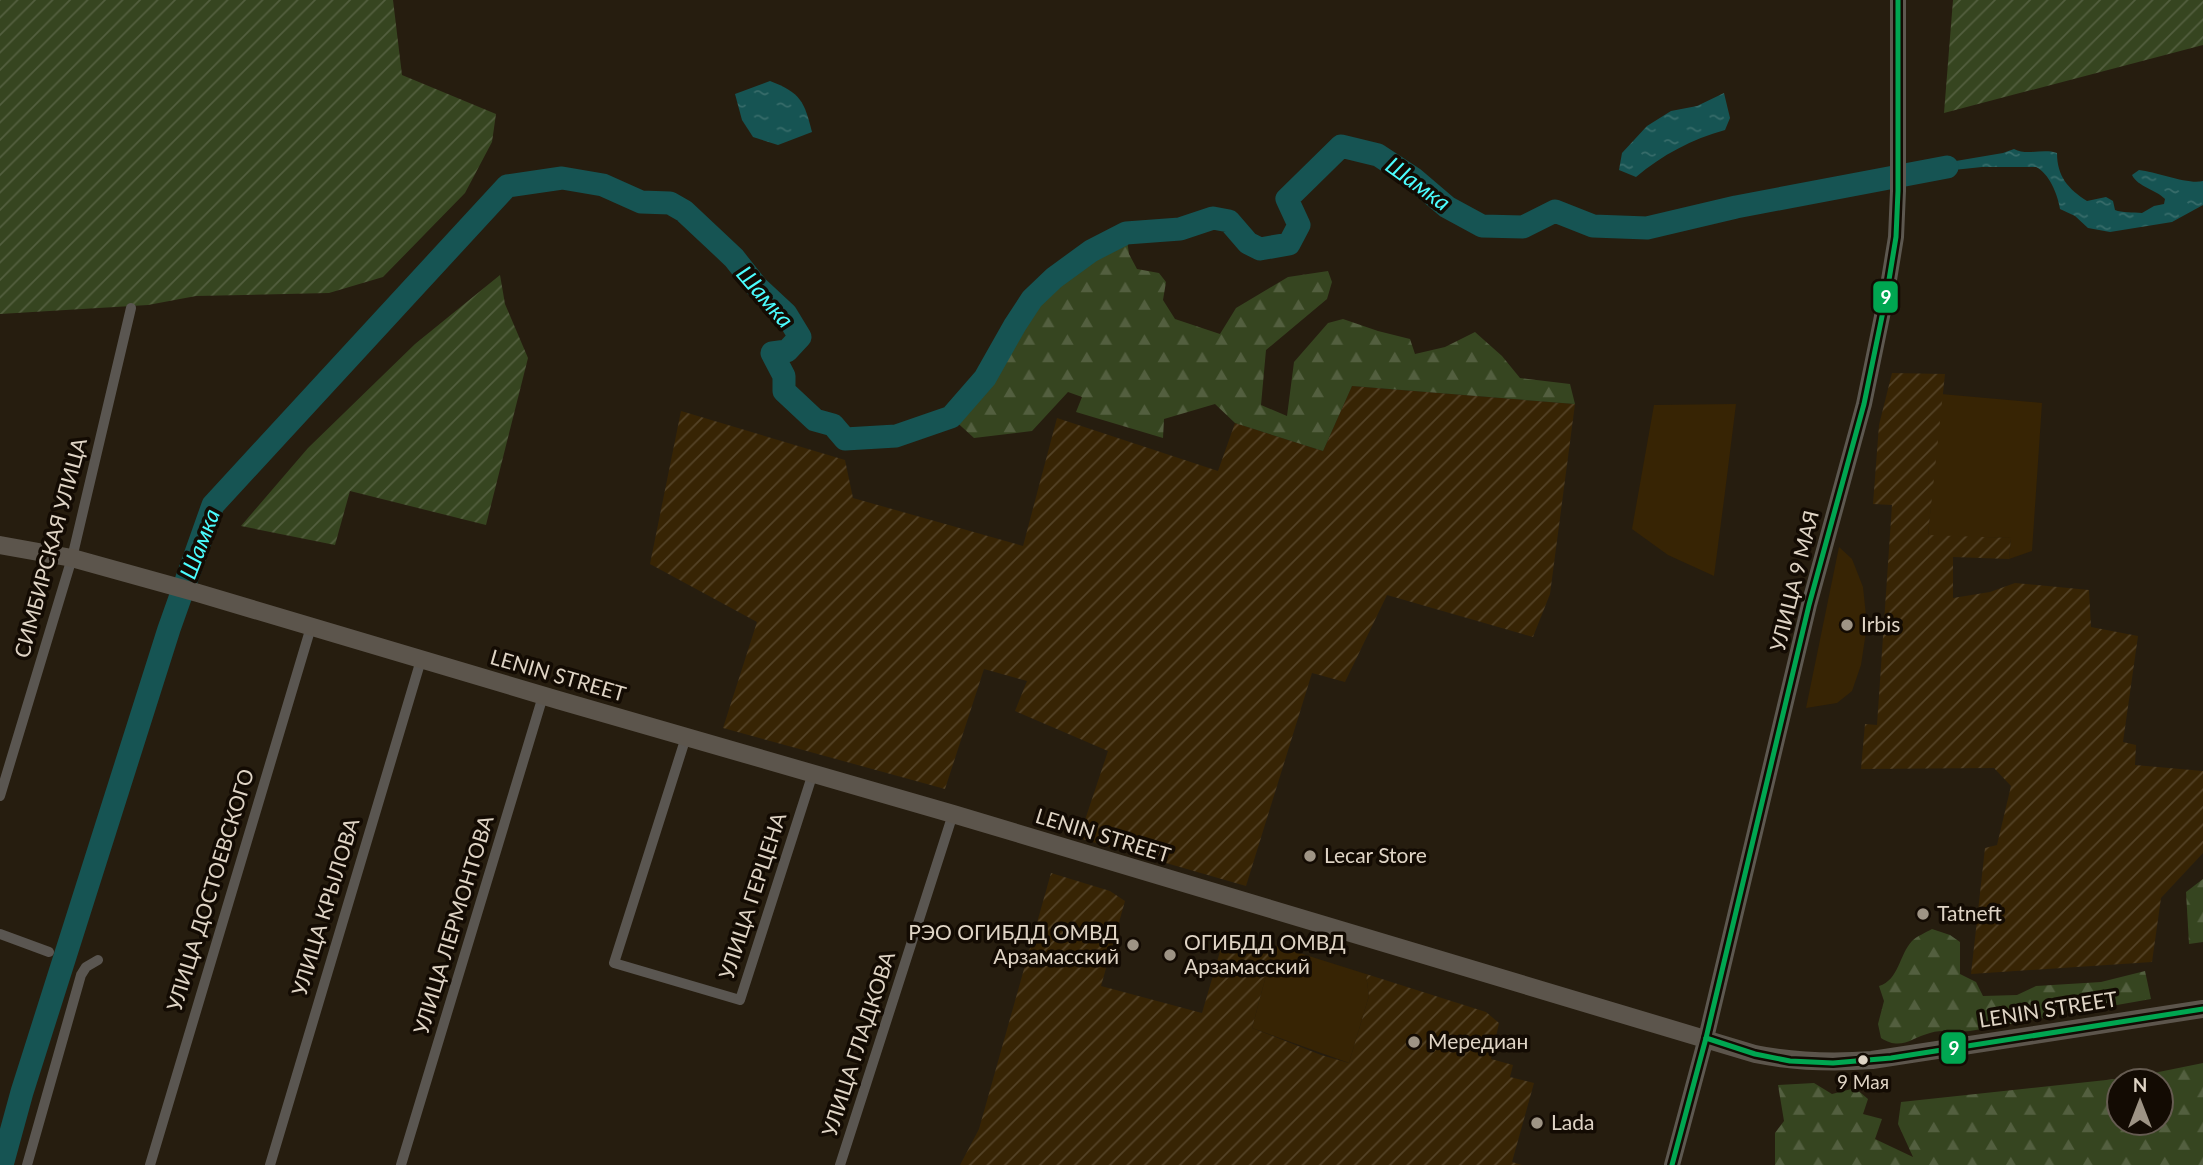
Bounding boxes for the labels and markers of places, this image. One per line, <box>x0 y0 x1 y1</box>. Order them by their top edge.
place label: Irbis <box>1861 611 1900 636</box>
marker: Irbis <box>1839 617 1855 633</box>
place label: Lecar Store <box>1324 842 1427 867</box>
marker: Lecar Store <box>1302 848 1318 864</box>
place label: Tatneft <box>1937 900 2003 925</box>
marker: Tatneft <box>1915 906 1931 922</box>
place label: РЭО ОГИБДД ОМВД Арзамасский <box>908 919 1119 968</box>
place label: ОГИБДД ОМВД Арзамасский <box>1184 929 1346 978</box>
marker: РЭО ОГИБДД ОМВД Арзамасский <box>1125 937 1141 953</box>
marker: ОГИБДД ОМВД Арзамасский <box>1162 947 1178 963</box>
place label: Мередиан <box>1428 1028 1528 1053</box>
marker: Мередиан <box>1406 1034 1422 1050</box>
marker: 9 Мая <box>1856 1053 1870 1067</box>
place label: 9 Мая <box>1837 1070 1889 1093</box>
place label: Lada <box>1551 1109 1594 1134</box>
marker: Lada <box>1529 1115 1545 1131</box>

